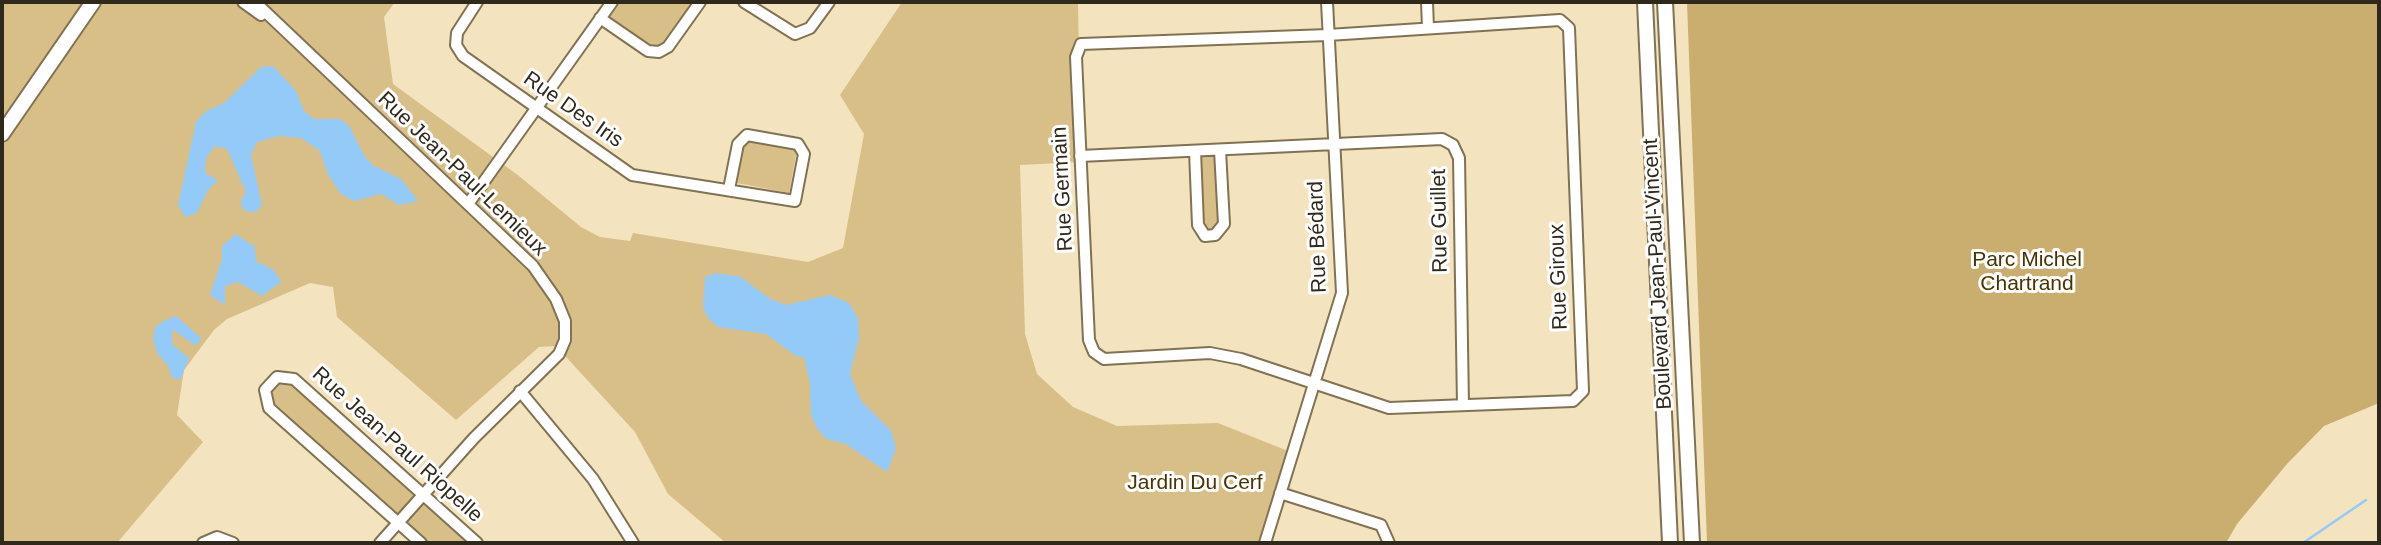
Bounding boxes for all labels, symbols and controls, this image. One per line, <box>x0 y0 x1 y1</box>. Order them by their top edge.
street label: Rue Des Iris <box>518 67 628 153</box>
street label: Rue Jean-Paul-Lemieux <box>372 87 552 261</box>
street label: Rue Germain <box>1047 126 1079 252</box>
street label: Boulevard Jean-Paul-Vincent <box>1638 138 1678 410</box>
street label: Rue Guillet <box>1426 169 1454 273</box>
street label: Rue Bédard <box>1303 181 1333 293</box>
street label: Rue Giroux <box>1545 223 1573 331</box>
park label: Parc Michel Chartrand <box>1972 247 2082 297</box>
street label: Rue Jean-Paul Riopelle <box>307 362 487 528</box>
park label: Jardin Du Cerf <box>1127 470 1263 496</box>

